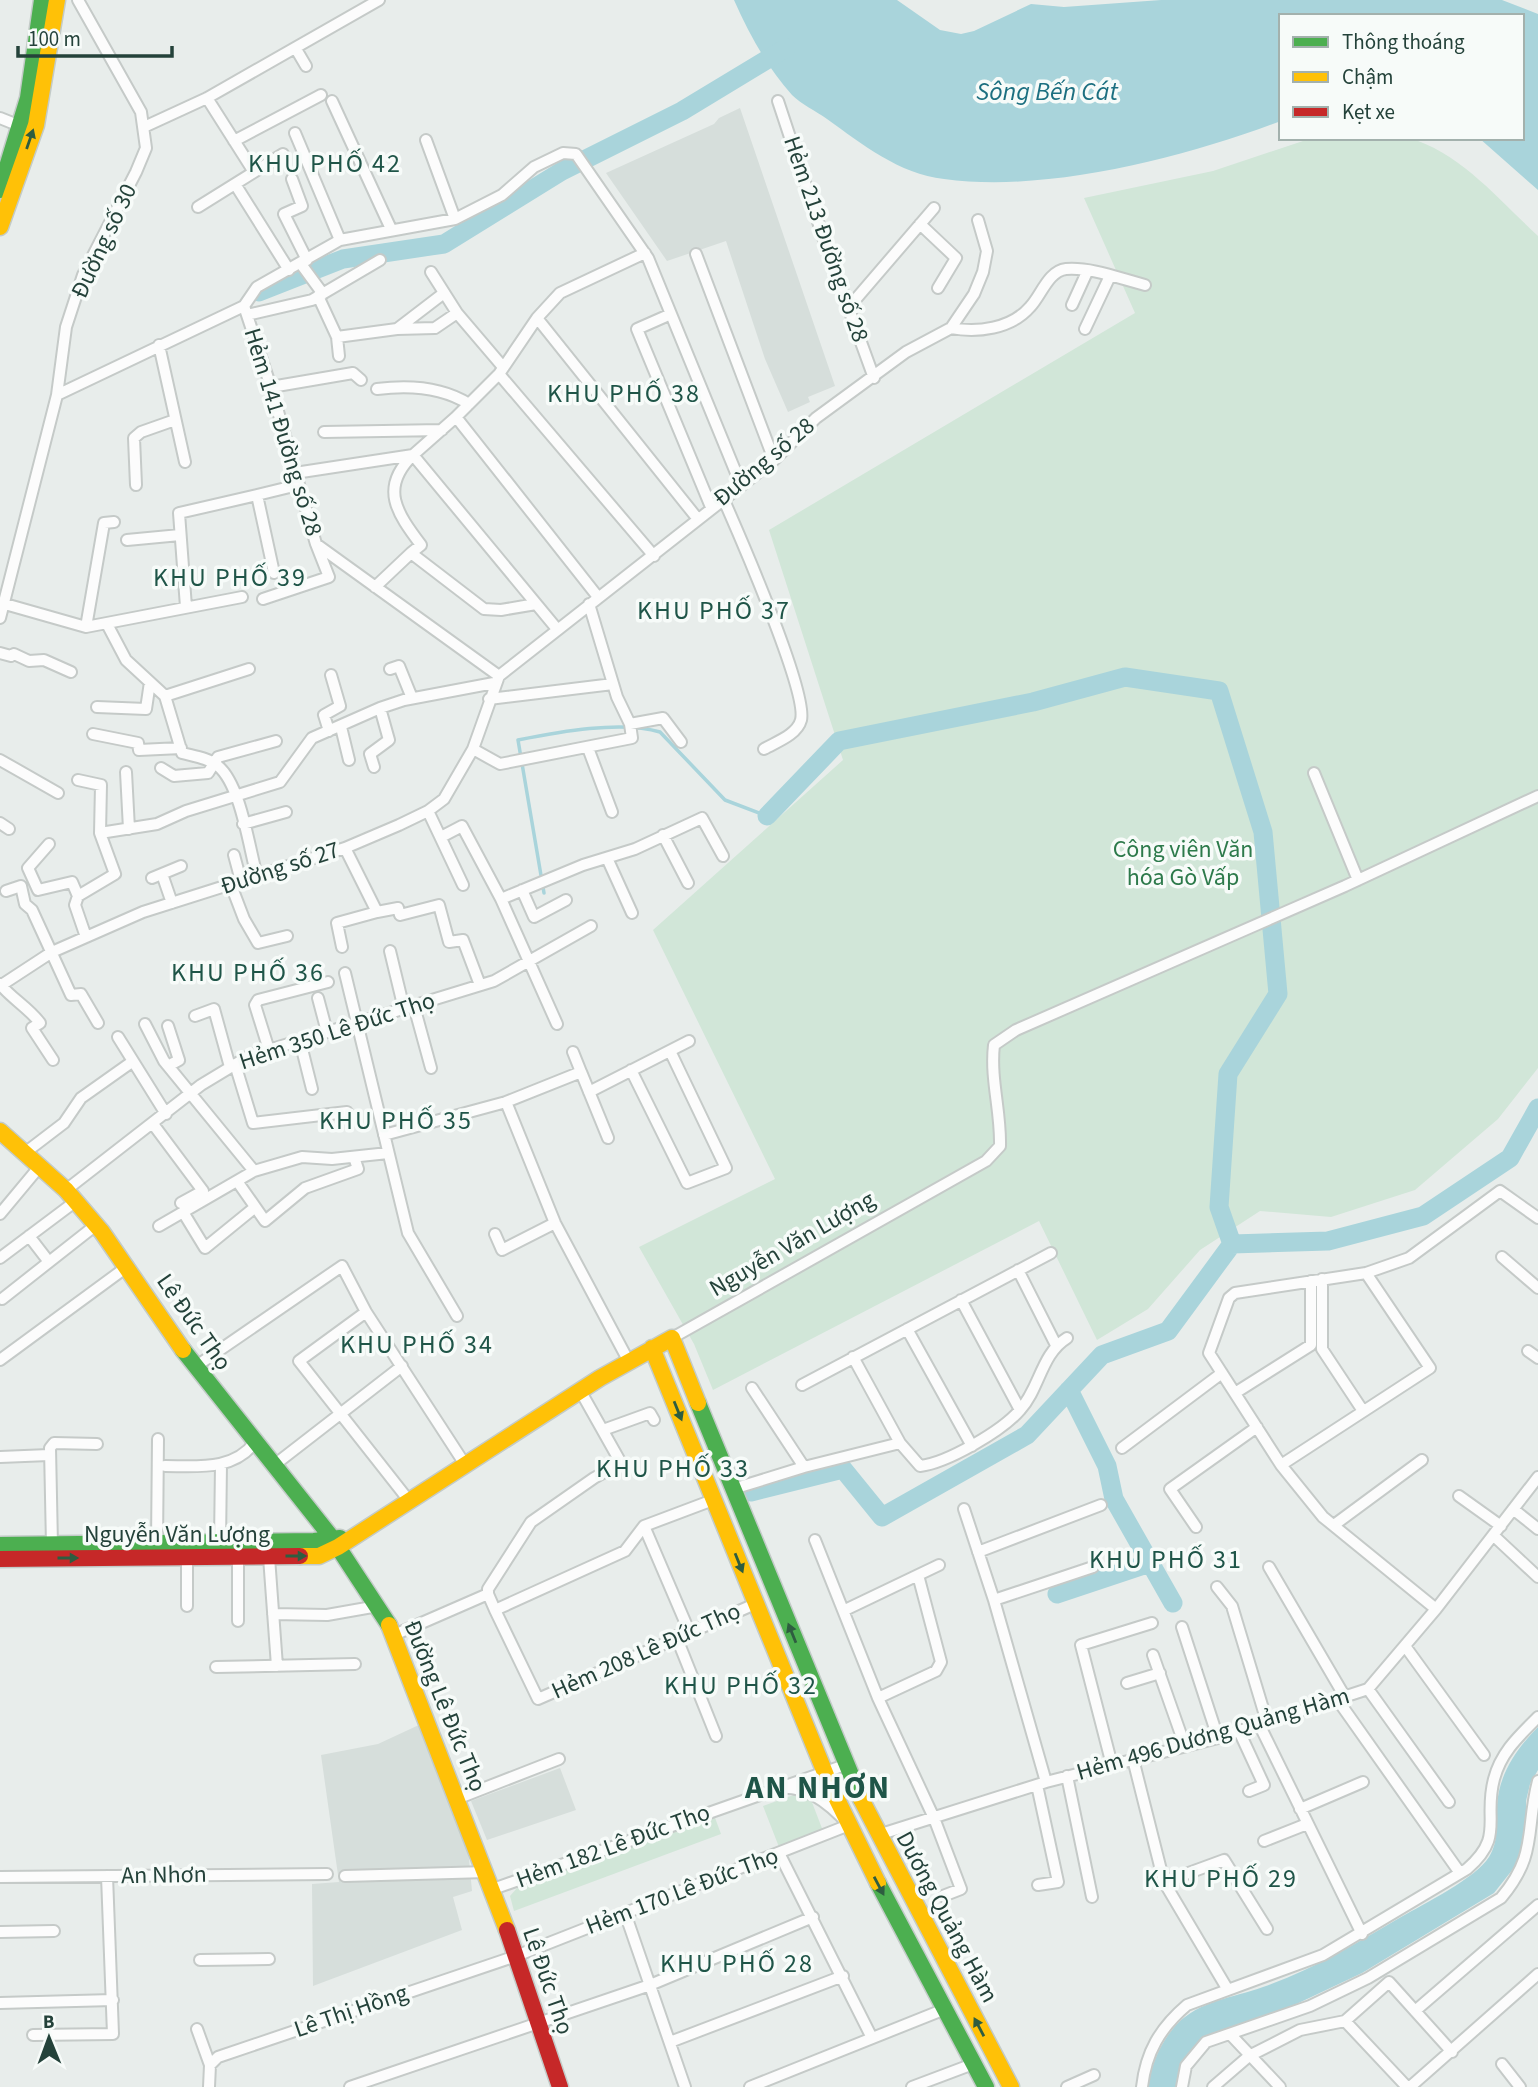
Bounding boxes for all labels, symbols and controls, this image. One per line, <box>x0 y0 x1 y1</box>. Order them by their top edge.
scale bar <box>18 14 172 58</box>
legend <box>1279 14 1524 140</box>
text: 100 m <box>28 24 81 54</box>
text: Thông thoáng <box>1342 27 1465 57</box>
text: Chậm <box>1342 62 1393 92</box>
water label: Sông Bến Cát <box>976 73 1119 110</box>
text: Kẹt xe <box>1342 97 1395 127</box>
one-way arrow <box>25 129 36 150</box>
street label: Hẻm 213 Đường số 28 <box>774 131 878 347</box>
district label: KHU PHỐ 42 <box>248 145 402 182</box>
street label: Đường số 30 <box>62 178 146 304</box>
street label: Hẻm 141 Đường số 28 <box>235 324 331 540</box>
district label: KHU PHỐ 38 <box>547 375 701 412</box>
street label: Đường số 28 <box>706 409 822 515</box>
district label: KHU PHỐ 39 <box>153 559 307 596</box>
district label: KHU PHỐ 37 <box>637 592 791 629</box>
street label: Đường số 27 <box>216 832 344 904</box>
park label: Công viên Văn hóa Gò Vấp <box>1113 832 1253 895</box>
district label: KHU PHỐ 36 <box>171 954 325 991</box>
street label: Hẻm 350 Lê Đức Thọ <box>235 983 439 1079</box>
district label: KHU PHỐ 35 <box>319 1102 473 1139</box>
street label: Nguyễn Văn Lượng <box>703 1182 881 1306</box>
street label: Lê Đức Thọ <box>148 1266 240 1378</box>
district label: KHU PHỐ 34 <box>340 1326 494 1363</box>
one-way arrow <box>672 1401 683 1422</box>
district label: KHU PHỐ 33 <box>596 1450 750 1487</box>
street label: Nguyễn Văn Lượng <box>84 1517 270 1552</box>
district label: KHU PHỐ 31 <box>1089 1541 1243 1578</box>
one-way arrow <box>285 1550 307 1562</box>
one-way arrow <box>57 1552 79 1564</box>
one-way arrow <box>734 1552 745 1573</box>
street label: Hẻm 208 Lê Đức Thọ <box>546 1594 746 1708</box>
street label: Đường Lê Đức Thọ <box>395 1615 495 1797</box>
one-way arrow <box>786 1623 797 1644</box>
district label: KHU PHỐ 32 <box>664 1667 818 1704</box>
street label: Hẻm 496 Dương Quảng Hàm <box>1072 1678 1354 1790</box>
district label: AN NHƠN <box>744 1765 891 1811</box>
street label: Hẻm 182 Lê Đức Thọ <box>511 1795 715 1897</box>
street label: Dương Quảng Hàm <box>887 1825 1007 2009</box>
street label: Hẻm 170 Lê Đức Thọ <box>581 1838 783 1944</box>
street label: An Nhơn <box>121 1857 207 1893</box>
district label: KHU PHỐ 29 <box>1144 1860 1298 1897</box>
one-way arrow <box>874 1876 885 1896</box>
street label: Lê Đức Thọ <box>513 1923 583 2039</box>
district label: KHU PHỐ 28 <box>660 1945 814 1982</box>
street label: Lê Thị Hồng <box>289 1975 413 2047</box>
north arrow <box>14 2003 84 2073</box>
text: B <box>43 2009 55 2036</box>
one-way arrow <box>973 2017 985 2037</box>

